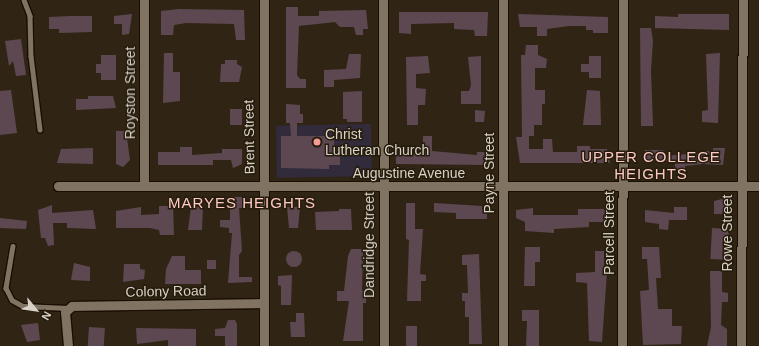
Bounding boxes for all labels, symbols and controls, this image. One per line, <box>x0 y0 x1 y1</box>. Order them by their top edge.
street label: Royston Street <box>122 47 138 139</box>
street label: Brent Street <box>240 100 258 174</box>
place label: Christ Lutheran Church <box>325 126 429 158</box>
street label: Payne Street <box>481 133 497 213</box>
marker: Christ Lutheran Church <box>312 137 322 147</box>
district label: UPPER COLLEGE HEIGHTS <box>581 147 721 182</box>
street label: Augustine Avenue <box>352 165 466 181</box>
street label: Parcell Street <box>601 191 617 275</box>
street label: Dandridge Street <box>361 192 377 298</box>
district label: MARYES HEIGHTS <box>168 194 316 212</box>
street label: Rowe Street <box>719 194 735 272</box>
street label: Colony Road <box>125 282 207 300</box>
north arrow <box>16 290 56 330</box>
text: N <box>39 309 54 322</box>

